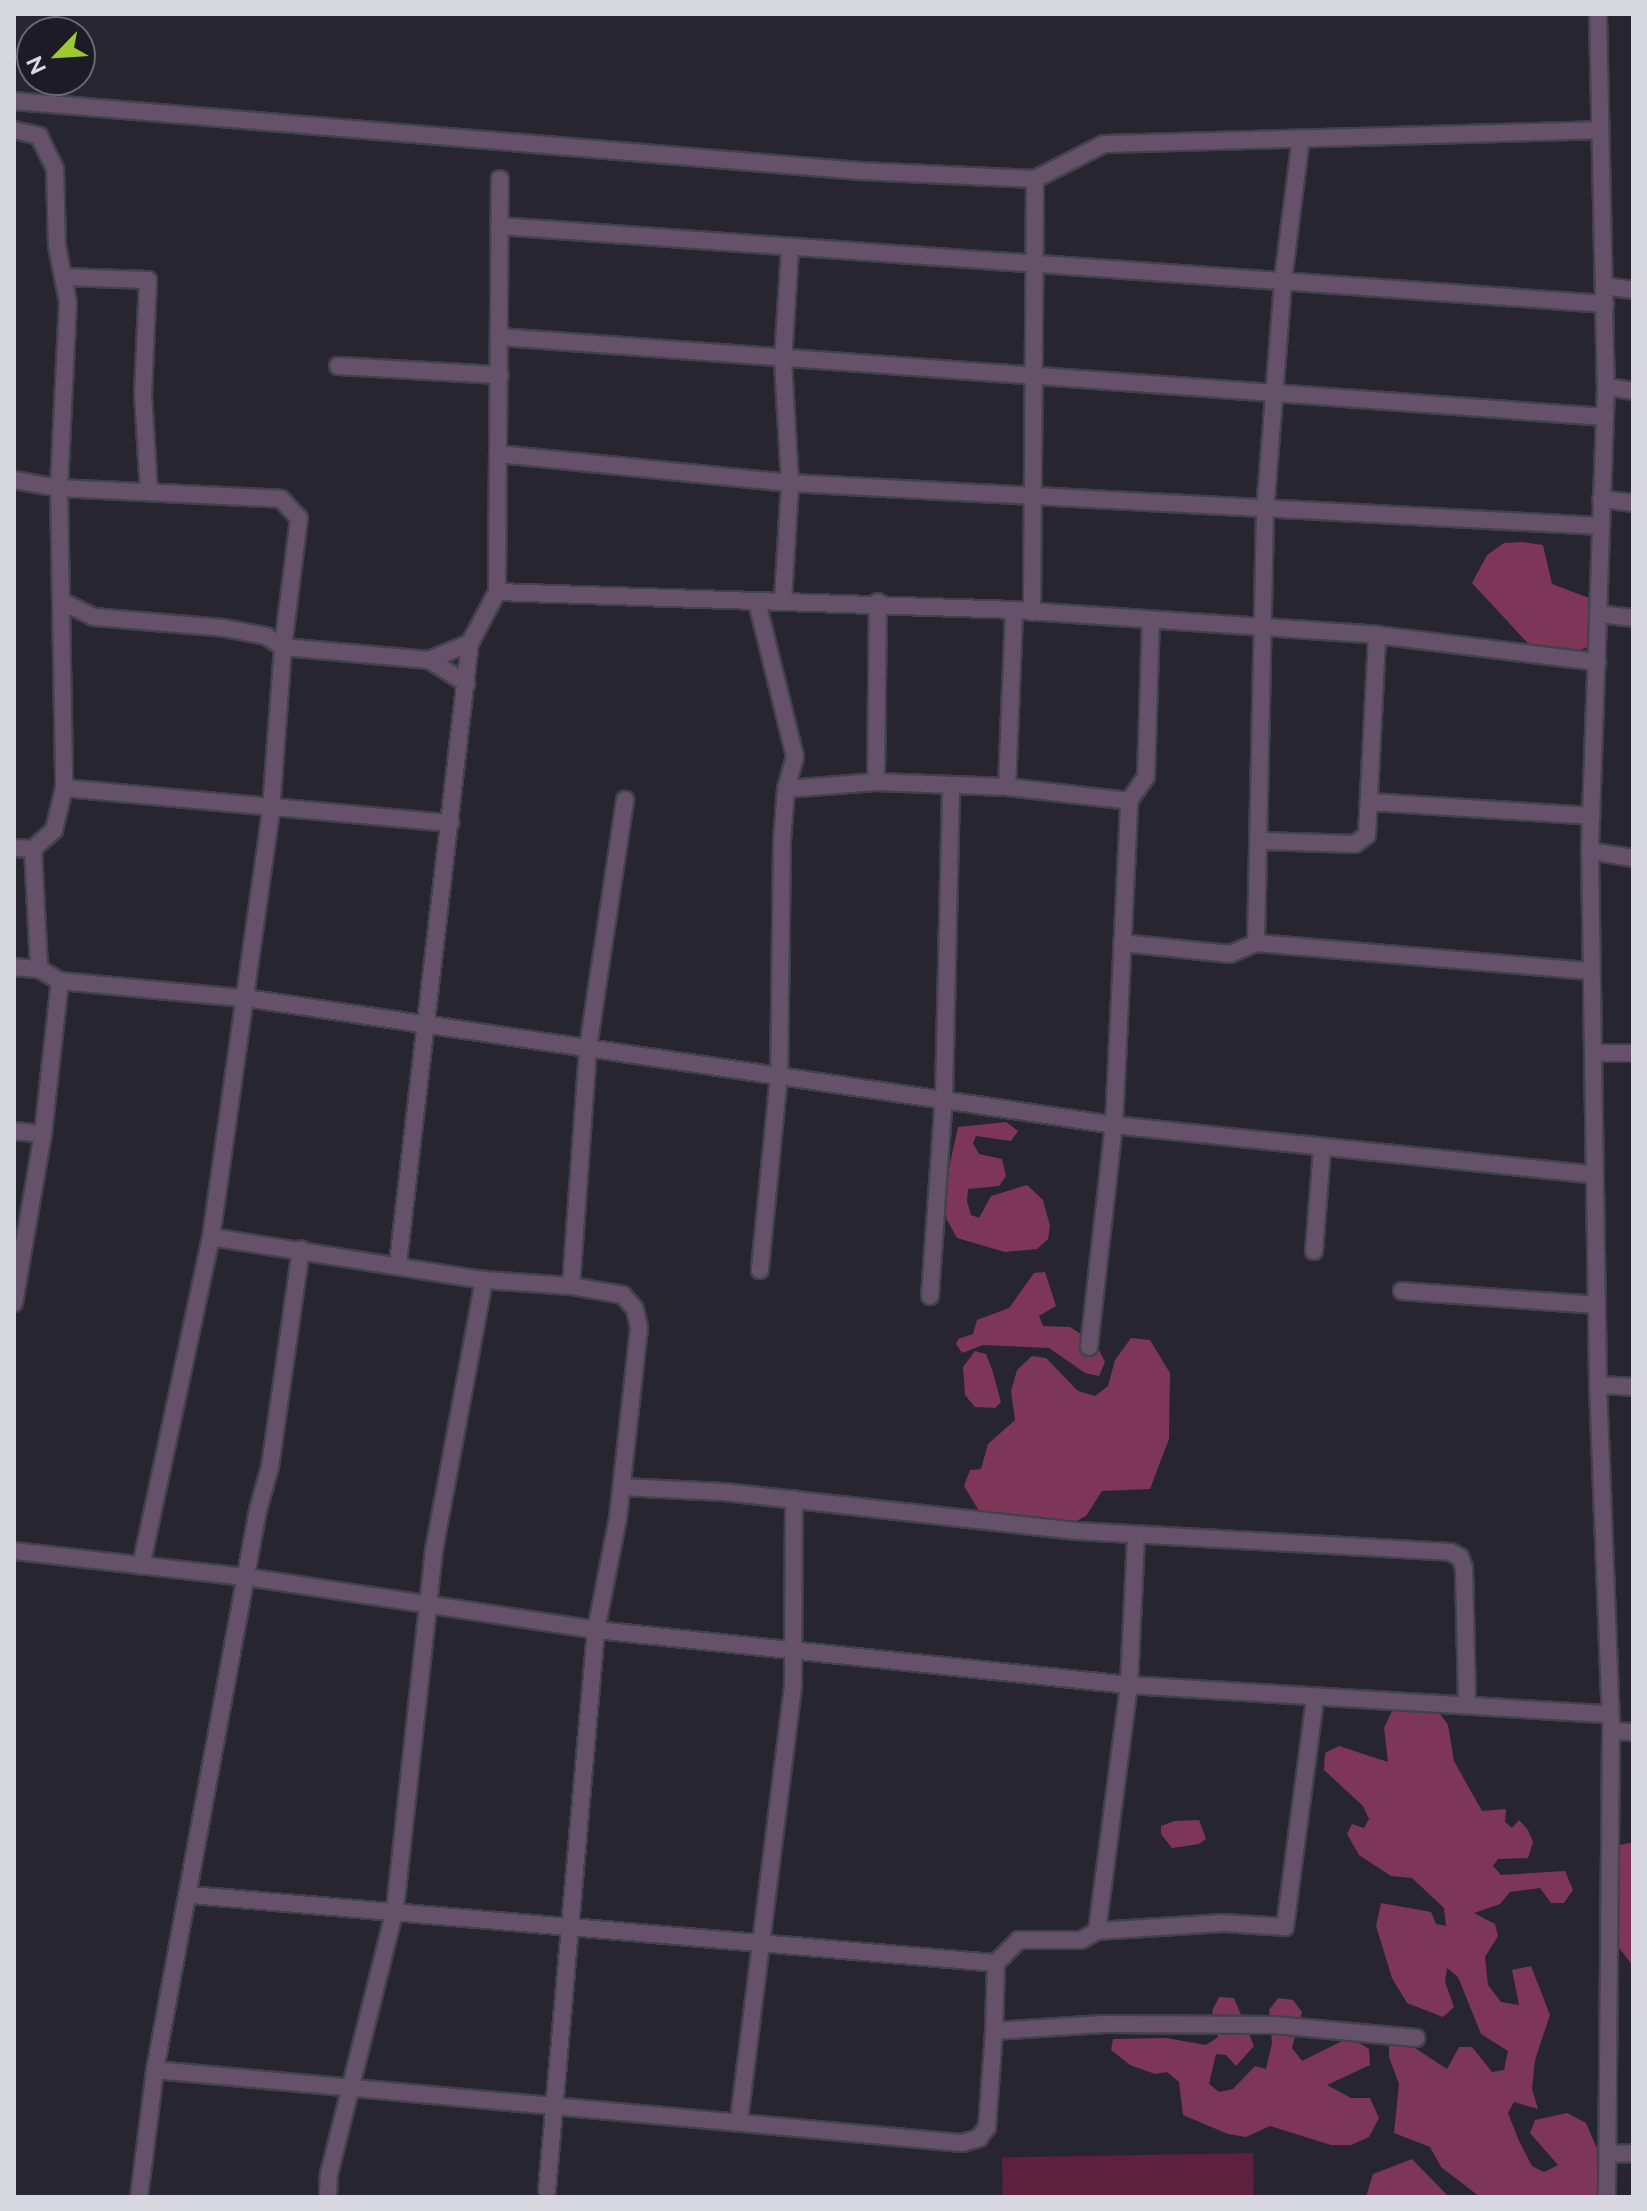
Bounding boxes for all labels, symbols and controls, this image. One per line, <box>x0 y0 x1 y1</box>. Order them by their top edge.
north arrow <box>16 16 96 96</box>
text: N <box>21 52 51 78</box>

